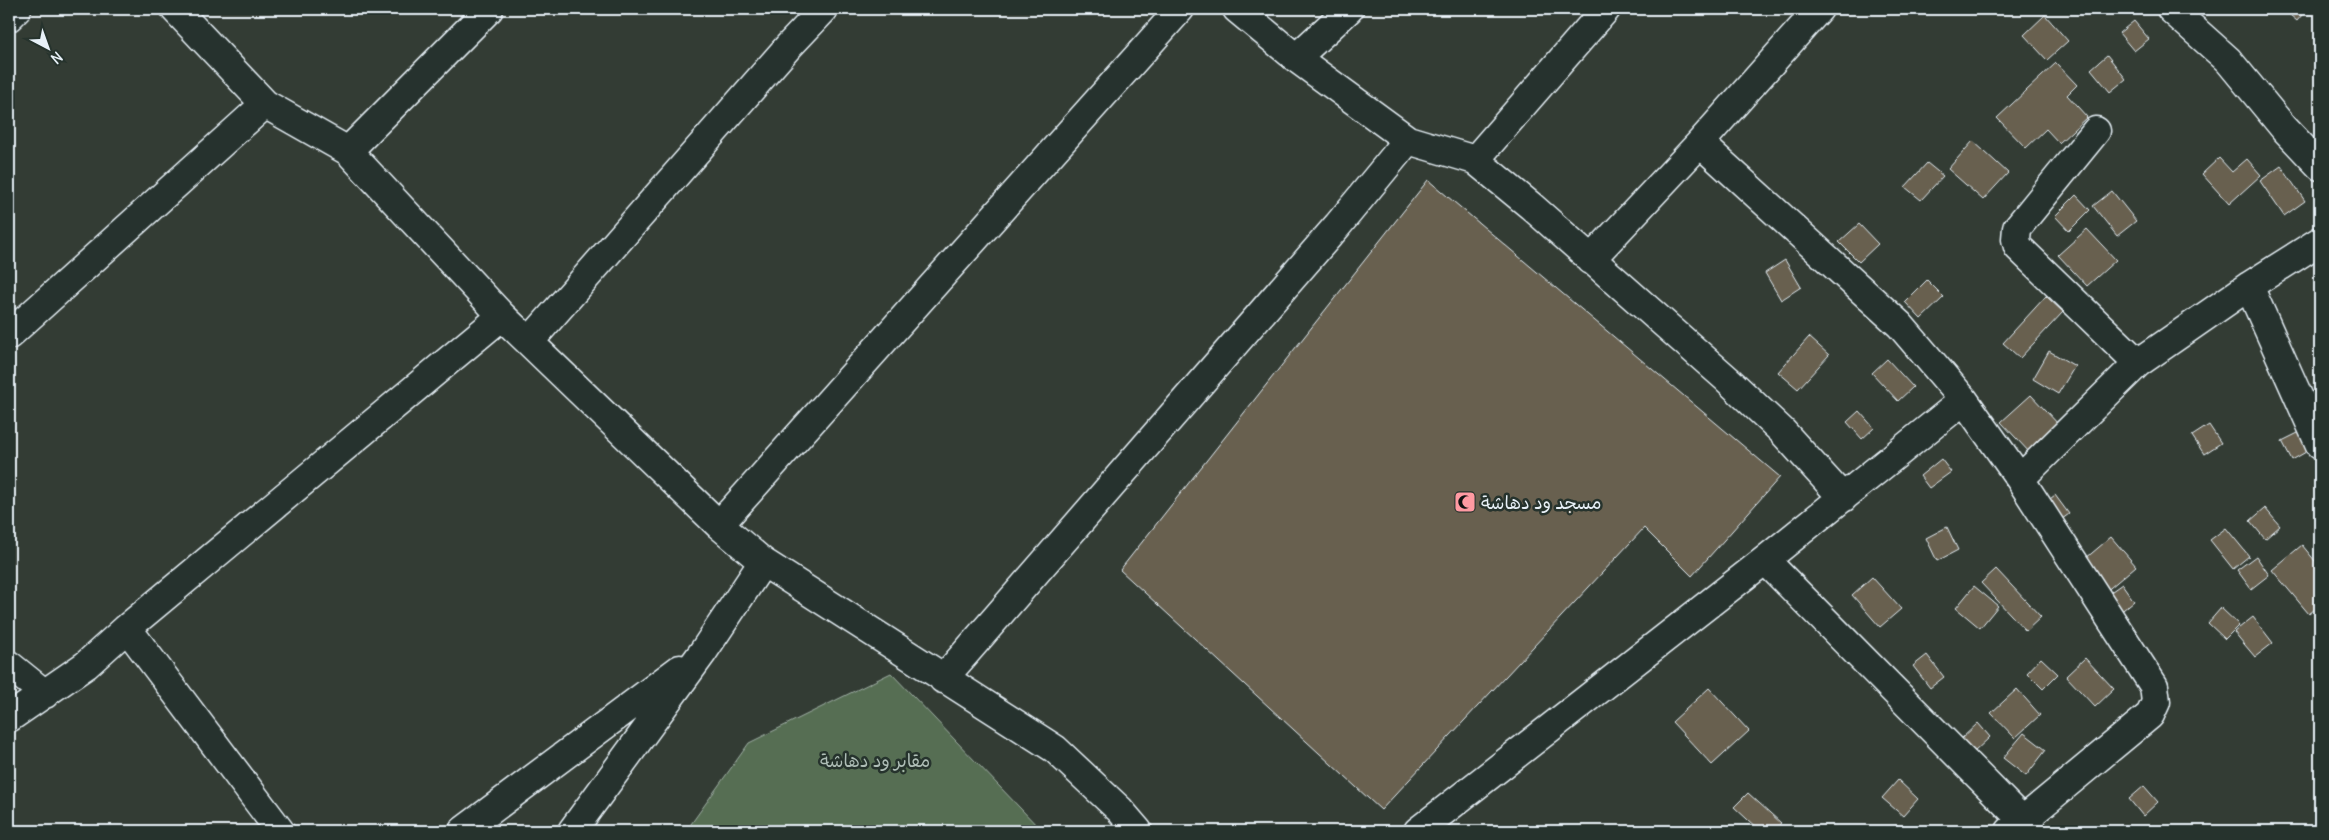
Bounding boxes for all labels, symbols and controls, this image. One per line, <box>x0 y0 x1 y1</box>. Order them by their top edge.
north arrow <box>22 22 72 72</box>
text: N <box>47 48 66 68</box>
mosque icon: مسجد ود دهاشة <box>1453 490 1477 514</box>
place label: مسجد ود دهاشة <box>1481 491 1601 514</box>
park label: مقابر ود دهاشة <box>820 749 930 772</box>

